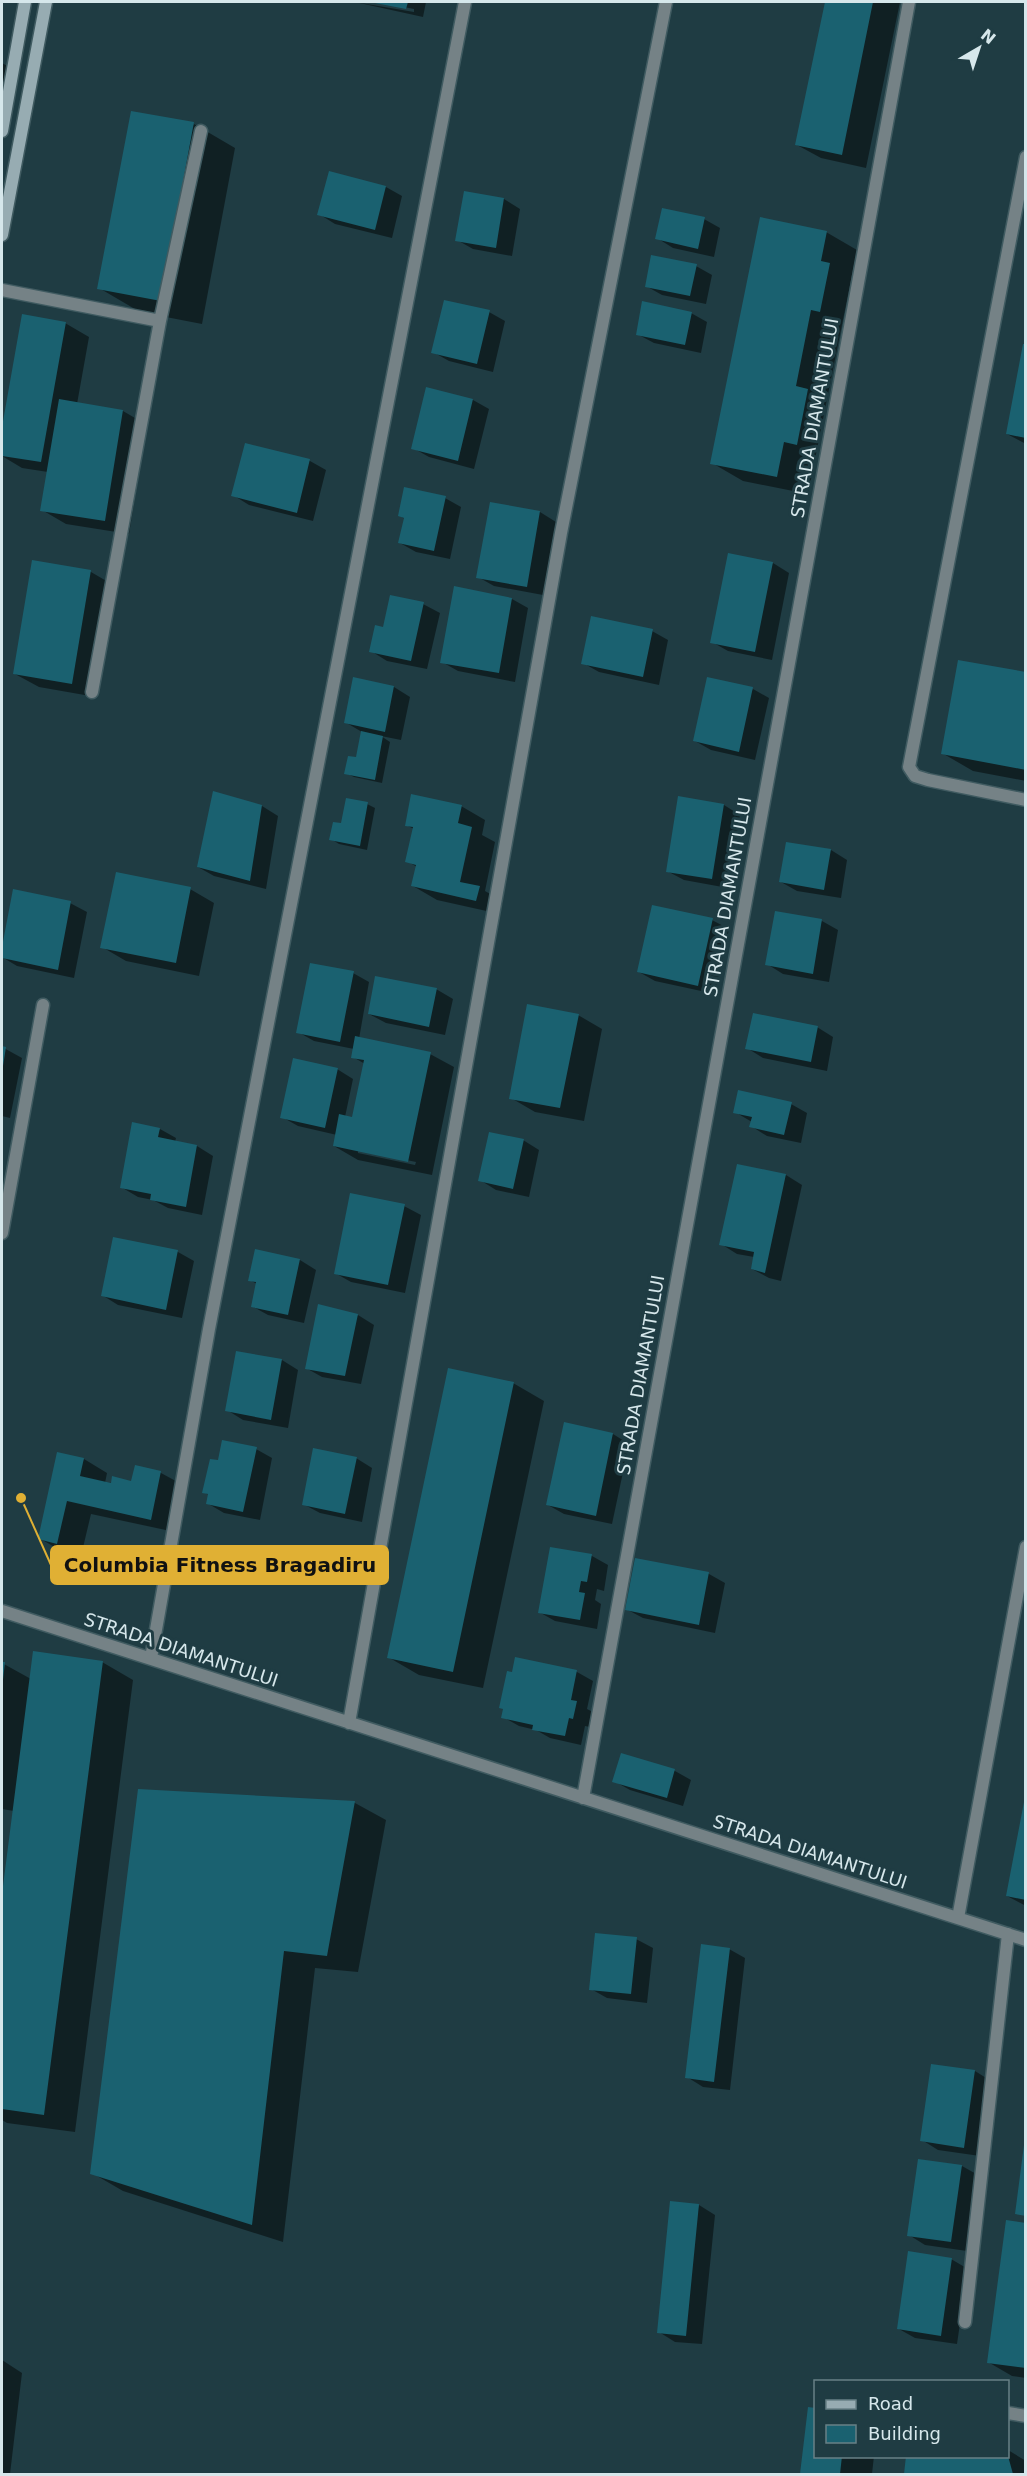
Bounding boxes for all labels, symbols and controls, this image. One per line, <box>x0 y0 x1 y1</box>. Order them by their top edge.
north arrow <box>949 18 1009 78</box>
text: N <box>977 25 999 48</box>
street label: STRADA DIAMANTULUI <box>787 316 842 520</box>
street label: STRADA DIAMANTULUI <box>700 795 755 999</box>
street label: STRADA DIAMANTULUI <box>613 1273 668 1477</box>
callout: Columbia Fitness Bragadiru <box>51 1546 388 1584</box>
text: Columbia Fitness Bragadiru <box>64 1553 376 1577</box>
street label: STRADA DIAMANTULUI <box>82 1608 281 1691</box>
street label: STRADA DIAMANTULUI <box>711 1810 910 1893</box>
legend <box>814 2380 1009 2458</box>
text: Road <box>868 2393 913 2414</box>
text: Building <box>868 2423 941 2444</box>

